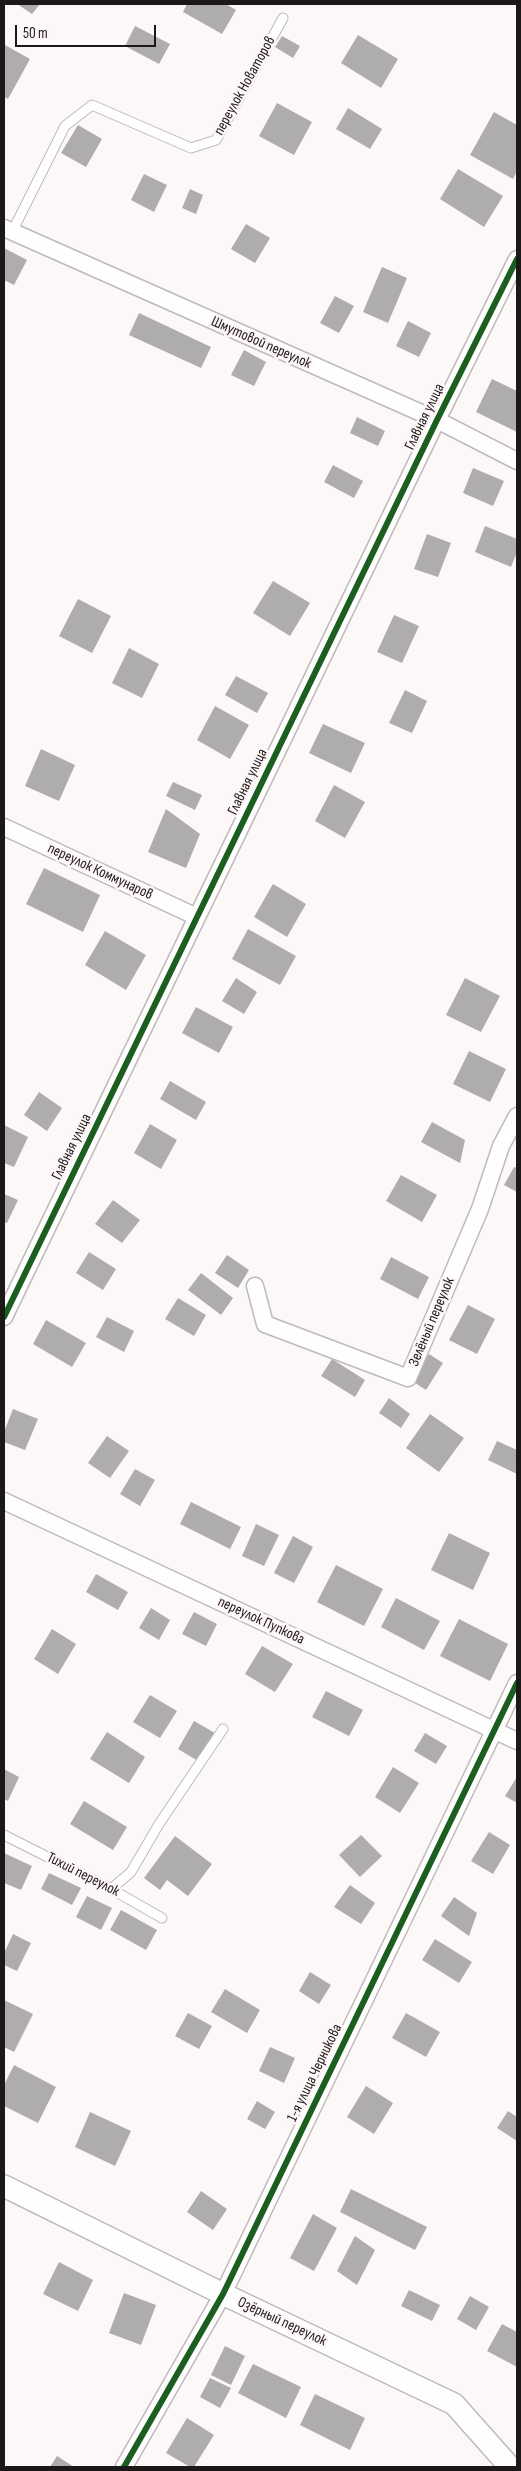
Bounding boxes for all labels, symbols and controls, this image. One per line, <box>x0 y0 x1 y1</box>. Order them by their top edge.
scale bar <box>18 15 159 47</box>
text: 50 m <box>23 24 48 43</box>
street label: переулок Новаторов <box>210 33 280 139</box>
street label: Шмутовой переулок <box>208 313 314 373</box>
street label: Главная улица <box>401 381 449 453</box>
street label: Главная улица <box>224 746 272 818</box>
street label: переулок Коммунаров <box>45 840 155 904</box>
street label: Главная улица <box>48 1111 96 1183</box>
street label: Зелёный переулок <box>405 1275 459 1369</box>
street label: переулок Пупкова <box>215 1593 307 1649</box>
street label: Тихий переулок <box>44 1849 122 1901</box>
street label: 1-я улица Черникова <box>284 2021 346 2125</box>
street label: Озёрный переулок <box>235 2294 329 2350</box>

